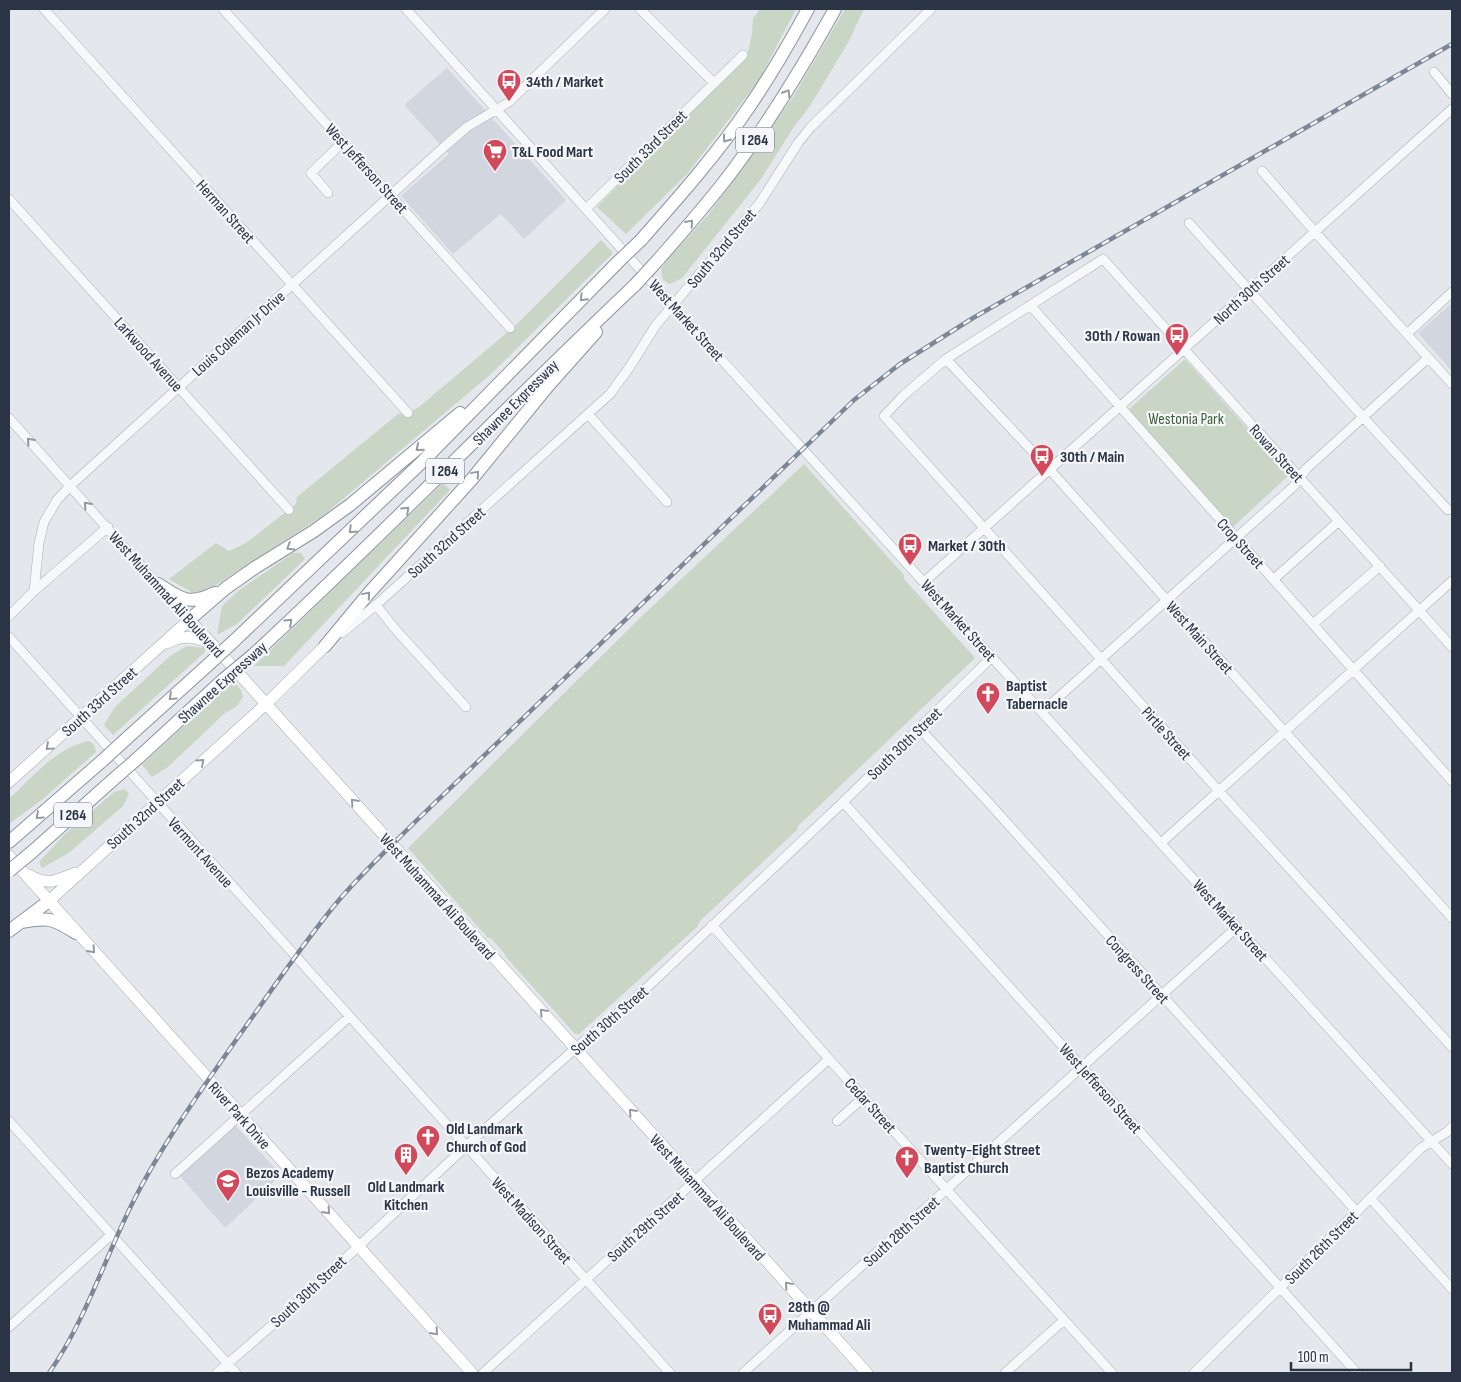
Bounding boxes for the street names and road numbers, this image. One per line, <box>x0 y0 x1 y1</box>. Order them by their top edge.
street label: South 33rd Street <box>611 107 692 187</box>
street label: West Jefferson Street <box>320 120 411 218</box>
road number: I 264 <box>736 128 774 152</box>
street label: Herman Street <box>191 176 258 248</box>
street label: South 32nd Street <box>684 205 761 292</box>
street label: North 30th Street <box>1210 251 1294 329</box>
street label: West Market Street <box>644 276 728 366</box>
street label: Louis Coleman Jr Drive <box>189 288 289 381</box>
street label: Larkwood Avenue <box>110 314 186 396</box>
street label: Shawnee Expressway <box>469 356 563 450</box>
street label: Rowan Street <box>1245 421 1307 487</box>
road number: I 264 <box>426 458 464 484</box>
street label: South 32nd Street <box>404 503 490 583</box>
street label: Crop Street <box>1212 515 1268 573</box>
street label: West Muhammad Ali Boulevard <box>104 528 228 662</box>
street label: West Market Street <box>916 576 1000 666</box>
street label: West Main Street <box>1161 598 1237 678</box>
street label: Shawnee Expressway <box>175 638 271 728</box>
street label: South 33rd Street <box>58 663 142 741</box>
street label: Pirtle Street <box>1137 703 1195 765</box>
street label: South 30th Street <box>864 704 946 784</box>
street label: South 32nd Street <box>103 774 189 854</box>
road number: I 264 <box>54 802 92 828</box>
street label: Vermont Avenue <box>163 814 236 892</box>
street label: West Muhammad Ali Boulevard <box>375 830 499 964</box>
street label: West Market Street <box>1188 876 1272 966</box>
street label: Congress Street <box>1101 932 1173 1008</box>
street label: South 30th Street <box>567 982 653 1060</box>
street label: West Jefferson Street <box>1054 1040 1145 1138</box>
street label: Cedar Street <box>840 1074 900 1138</box>
street label: River Park Drive <box>204 1078 274 1154</box>
street label: West Muhammad Ali Boulevard <box>645 1131 769 1265</box>
street label: West Madison Street <box>487 1174 575 1269</box>
street label: South 29th Street <box>604 1188 688 1266</box>
street label: South 28th Street <box>860 1193 944 1271</box>
street label: South 26th Street <box>1281 1207 1363 1289</box>
street label: South 30th Street <box>267 1252 351 1332</box>

